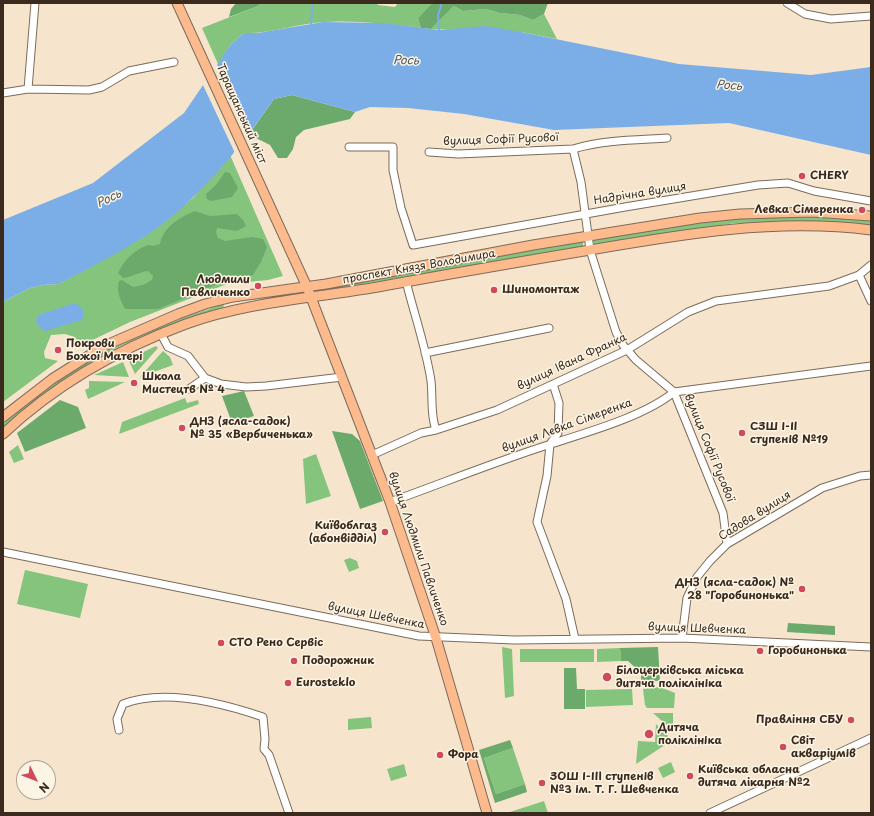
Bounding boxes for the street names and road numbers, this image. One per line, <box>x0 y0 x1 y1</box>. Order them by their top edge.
street label: Таращанський міст <box>213 62 269 166</box>
street label: вулиця Софії Русової <box>443 131 559 149</box>
street label: Надрічна вулиця <box>593 180 687 208</box>
street label: проспект Князя Володимира <box>342 247 496 287</box>
street label: вулиця Івана Франка <box>515 331 629 393</box>
street label: вулиця Софії Русової <box>681 392 737 504</box>
street label: вулиця Левка Сімеренка <box>500 396 634 456</box>
street label: вулиця Людмили Павличенко <box>385 470 451 628</box>
street label: Садова вулиця <box>717 489 793 543</box>
street label: вулиця Шевченка <box>327 600 425 632</box>
street label: вулиця Шевченка <box>648 621 746 637</box>

